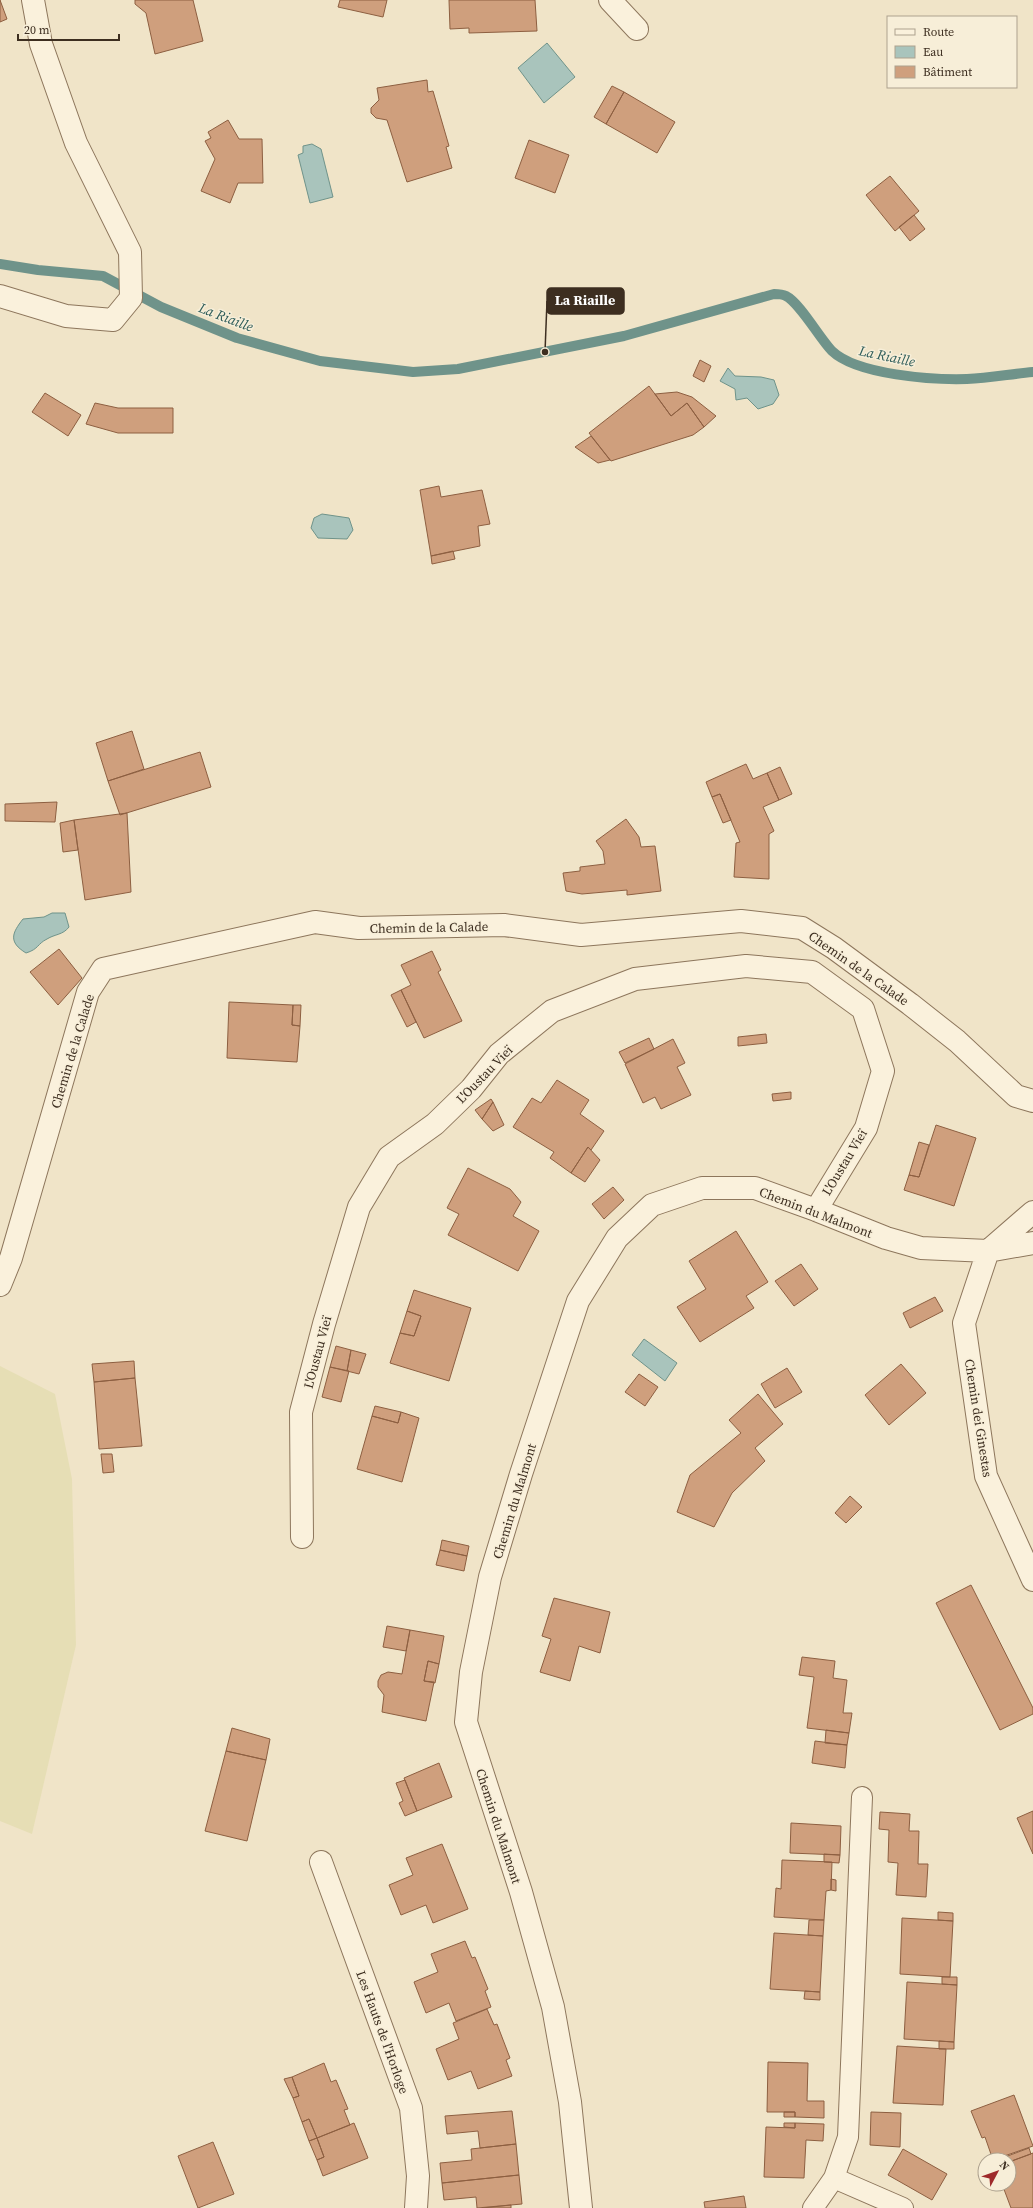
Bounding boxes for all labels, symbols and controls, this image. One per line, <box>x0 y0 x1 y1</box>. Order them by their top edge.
scale bar <box>18 16 119 42</box>
legend <box>887 16 1017 88</box>
text: 20 m <box>24 22 50 38</box>
text: Route <box>923 24 954 40</box>
text: Eau <box>923 44 943 60</box>
text: Bâtiment <box>923 64 972 80</box>
callout: La Riaille <box>547 288 624 314</box>
text: La Riaille <box>555 290 615 310</box>
water label: La Riaille <box>195 297 256 337</box>
water label: La Riaille <box>856 340 917 372</box>
street label: Chemin de la Calade <box>369 918 489 937</box>
street label: Chemin de la Calade <box>805 927 913 1010</box>
street label: Chemin de la Calade <box>47 992 98 1110</box>
street label: L'Oustau Vieï <box>452 1042 516 1107</box>
street label: L'Oustau Vieï <box>818 1126 871 1199</box>
street label: Chemin du Malmont <box>757 1183 876 1242</box>
street label: L'Oustau Vieï <box>300 1314 335 1390</box>
street label: Chemin dei Ginestas <box>961 1358 996 1479</box>
street label: Chemin du Malmont <box>489 1441 540 1561</box>
street label: Chemin du Malmont <box>472 1767 525 1886</box>
street label: Les Hauts de l'Horloge <box>352 1968 413 2096</box>
north arrow <box>977 2152 1017 2192</box>
text: N <box>996 2158 1012 2174</box>

